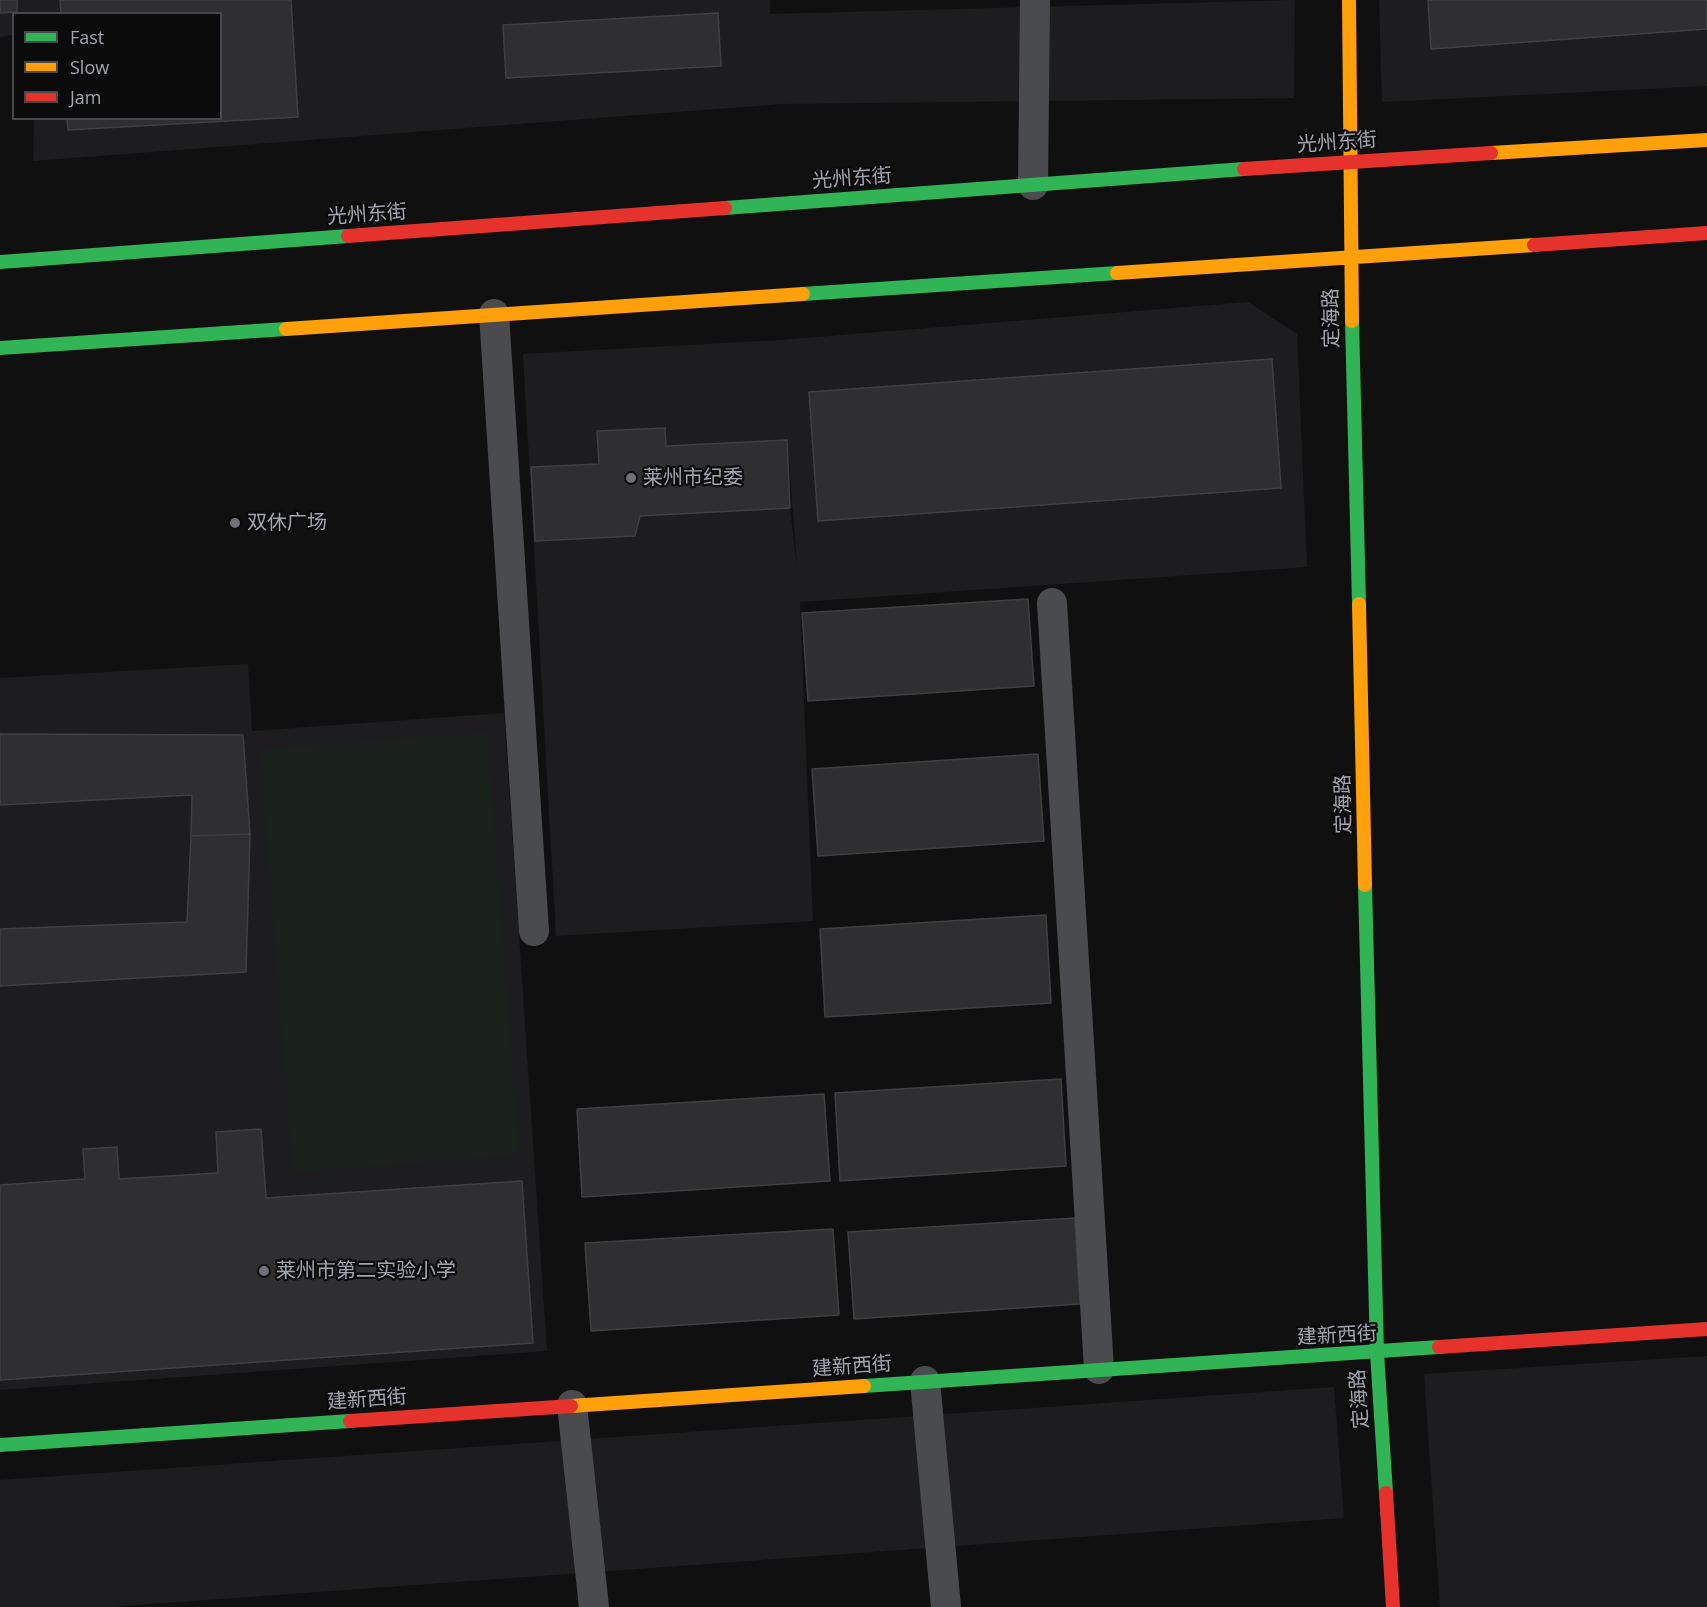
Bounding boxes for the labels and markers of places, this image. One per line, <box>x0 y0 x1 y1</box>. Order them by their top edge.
place label: 莱州市纪委 <box>643 466 743 490</box>
marker: 莱州市纪委 <box>624 471 638 485</box>
place label: 双休广场 <box>247 511 327 535</box>
marker: 双休广场 <box>228 516 242 530</box>
place label: 莱州市第二实验小学 <box>276 1259 456 1283</box>
marker: 莱州市第二实验小学 <box>257 1264 271 1278</box>

